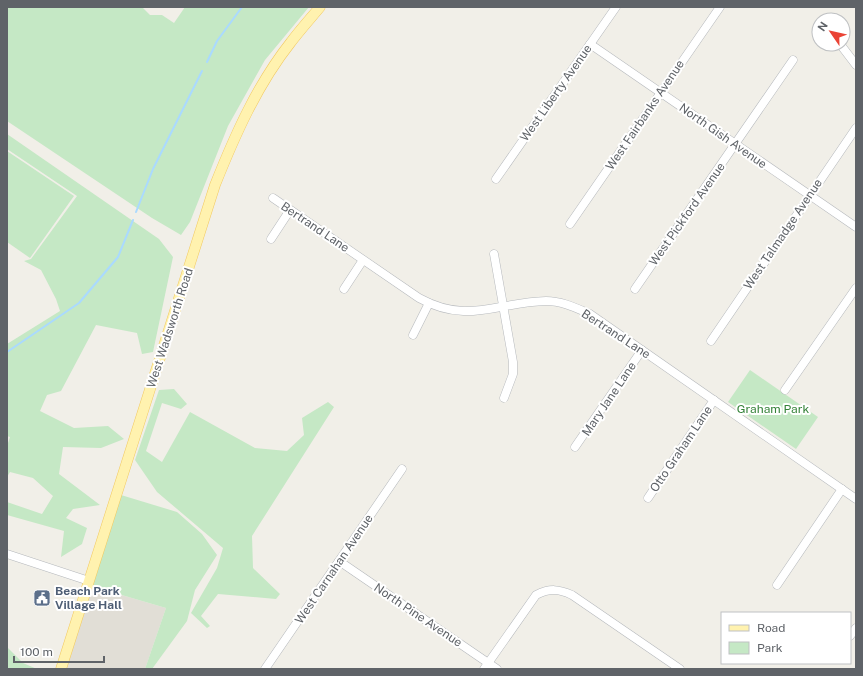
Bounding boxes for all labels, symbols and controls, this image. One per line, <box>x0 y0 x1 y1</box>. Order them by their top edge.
north arrow <box>811 12 851 52</box>
text: N <box>815 19 830 33</box>
street label: West Liberty Avenue <box>517 42 595 144</box>
street label: West Fairbanks Avenue <box>603 57 687 173</box>
street label: North Gish Avenue <box>677 101 770 172</box>
street label: West Pickford Avenue <box>646 160 728 268</box>
street label: West Talmadge Avenue <box>741 176 825 292</box>
street label: Bertrand Lane <box>278 199 352 255</box>
street label: West Wadsworth Road <box>144 266 196 390</box>
street label: Bertrand Lane <box>579 307 653 362</box>
street label: Mary Jane Lane <box>579 359 639 439</box>
park label: Graham Park <box>737 402 809 416</box>
street label: Otto Graham Lane <box>647 403 715 495</box>
street label: West Carnahan Avenue <box>292 512 376 626</box>
street label: North Pine Avenue <box>371 580 465 650</box>
place label: Beach Park Village Hall <box>55 584 122 612</box>
public building icon: Beach Park Village Hall <box>32 588 52 608</box>
legend <box>721 612 851 664</box>
text: Road <box>757 621 785 635</box>
scale bar <box>14 638 104 664</box>
text: Park <box>757 641 783 655</box>
text: 100 m <box>20 645 53 659</box>

